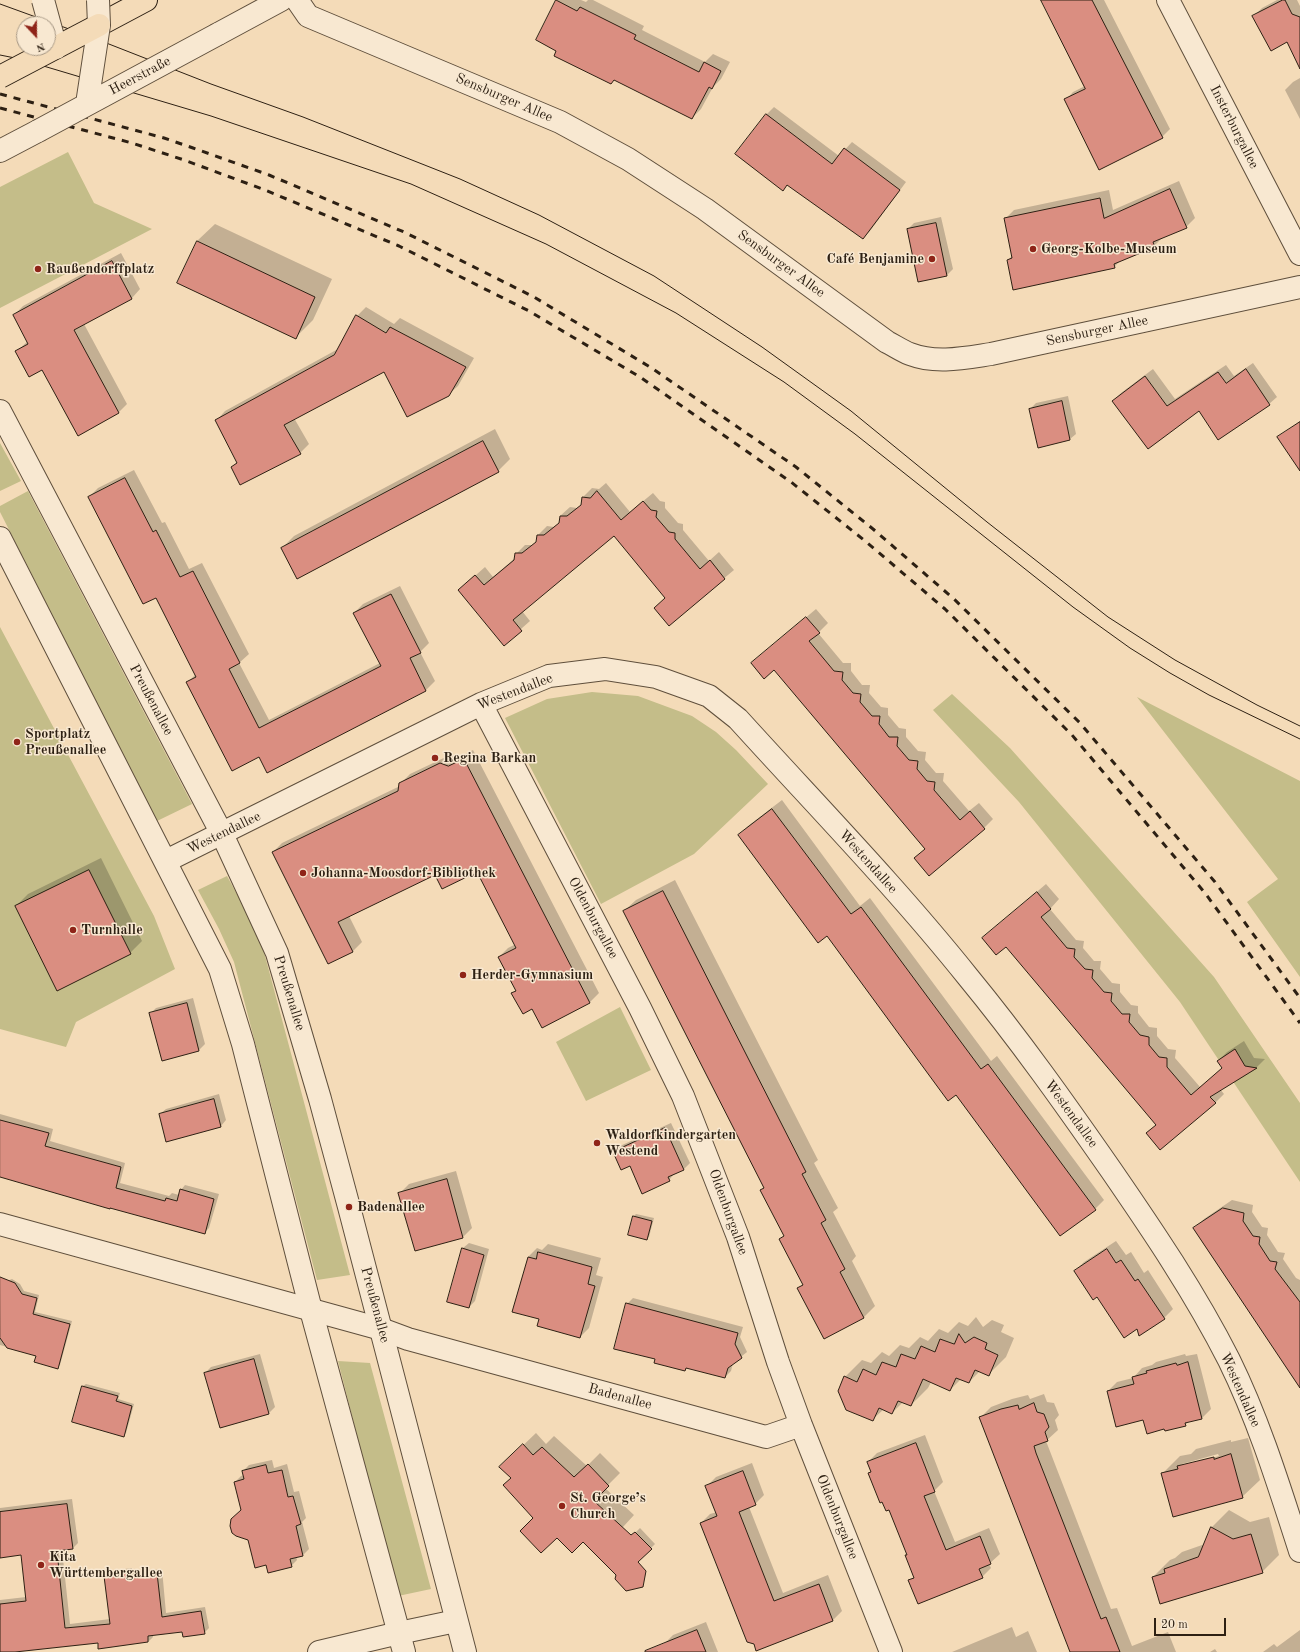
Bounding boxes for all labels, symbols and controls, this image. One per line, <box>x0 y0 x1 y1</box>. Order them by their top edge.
north arrow <box>16 16 56 56</box>
text: N <box>34 40 46 53</box>
street label: Heerstraße <box>106 53 174 99</box>
street label: Sensburger Allee <box>453 70 555 126</box>
street label: Insterburgallee <box>1206 82 1262 172</box>
street label: Sensburger Allee <box>734 227 828 301</box>
place label: Georg-Kolbe-Museum <box>1041 241 1177 257</box>
marker: Georg-Kolbe-Museum <box>1028 244 1038 254</box>
place label: Café Benjamine <box>827 251 924 267</box>
marker: Café Benjamine <box>927 254 937 264</box>
place label: Raußendorffplatz <box>46 261 154 277</box>
marker: Raußendorffplatz <box>33 264 43 274</box>
street label: Sensburger Allee <box>1044 312 1150 350</box>
street label: Preußenallee <box>125 662 177 738</box>
street label: Westendallee <box>475 670 555 714</box>
place label: Sportplatz Preußenallee <box>25 726 106 758</box>
marker: Sportplatz Preußenallee <box>12 737 22 747</box>
place label: Regina Barkan <box>443 750 536 766</box>
marker: Regina Barkan <box>430 753 440 763</box>
street label: Westendallee <box>185 808 263 858</box>
street label: Westendallee <box>835 827 901 897</box>
place label: Johanna-Moosdorf-Bibliothek <box>311 865 496 881</box>
marker: Johanna-Moosdorf-Bibliothek <box>298 868 308 878</box>
street label: Oldenburgallee <box>564 874 622 962</box>
place label: Turnhalle <box>81 922 143 938</box>
marker: Turnhalle <box>68 925 78 935</box>
street label: Preußenallee <box>270 953 308 1033</box>
place label: Herder-Gymnasium <box>471 967 593 983</box>
marker: Herder-Gymnasium <box>458 970 468 980</box>
street label: Westendallee <box>1041 1077 1101 1151</box>
place label: Waldorfkindergarten Westend <box>605 1127 736 1160</box>
marker: Waldorfkindergarten Westend <box>592 1138 602 1148</box>
street label: Oldenburgallee <box>705 1167 751 1257</box>
place label: Badenallee <box>357 1199 425 1215</box>
marker: Badenallee <box>344 1202 354 1212</box>
street label: Preußenallee <box>357 1265 393 1345</box>
street label: Westendallee <box>1216 1350 1264 1430</box>
street label: Badenallee <box>586 1380 654 1414</box>
street label: Oldenburgallee <box>812 1472 862 1562</box>
place label: St. George’s Church <box>570 1490 646 1522</box>
marker: St. George’s Church <box>557 1501 567 1511</box>
place label: Kita Württembergallee <box>49 1549 163 1582</box>
marker: Kita Württembergallee <box>36 1560 46 1570</box>
scale bar <box>1156 1610 1228 1636</box>
text: 20 m <box>1161 1619 1188 1631</box>

